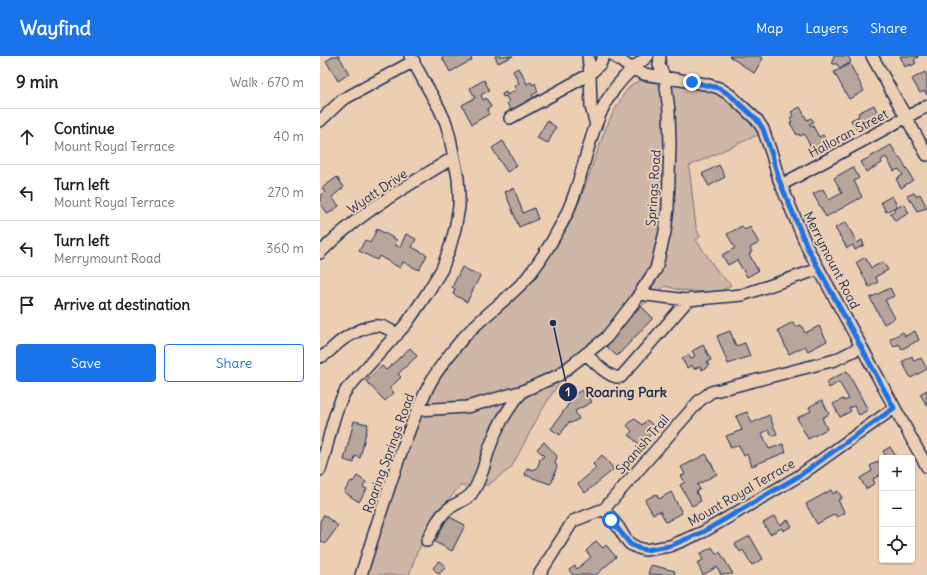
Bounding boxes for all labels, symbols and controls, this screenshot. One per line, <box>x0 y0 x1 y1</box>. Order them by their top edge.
text: Wayfind <box>20 16 91 40</box>
text: Map <box>756 19 783 37</box>
text: Layers <box>805 19 848 37</box>
text: Share <box>870 19 907 37</box>
text: 9 min <box>16 71 58 93</box>
route end <box>683 73 701 91</box>
text: Walk · 670 m <box>230 74 304 91</box>
street label: Halloran Street <box>805 105 892 162</box>
text: Continue <box>54 119 115 138</box>
icon: ahead <box>16 126 38 148</box>
text: 40 m <box>273 128 304 145</box>
text: Mount Royal Terrace <box>54 138 175 155</box>
street label: Springs Road <box>642 149 665 227</box>
street label: Wyatt Drive <box>344 165 411 218</box>
text: Turn left <box>54 175 109 194</box>
icon: left <box>16 182 38 204</box>
text: 270 m <box>267 184 304 201</box>
text: Mount Royal Terrace <box>54 194 175 211</box>
street label: Merrymount Road <box>800 209 864 312</box>
text: Turn left <box>54 231 109 250</box>
icon: left <box>16 238 38 260</box>
text: 360 m <box>266 240 304 257</box>
text: Merrymount Road <box>54 250 161 267</box>
icon: arrive <box>16 294 38 316</box>
text: Arrive at destination <box>54 295 190 314</box>
button: Save <box>16 344 156 382</box>
button: Share <box>164 344 304 382</box>
callout: Roaring Park <box>558 379 675 405</box>
text: Roaring Park <box>585 383 667 401</box>
text: 1 <box>566 384 570 399</box>
street label: Roaring Springs Road <box>359 391 418 515</box>
street label: Spanish Trail <box>612 411 673 478</box>
street label: Mount Royal Terrace <box>685 455 798 530</box>
map controls <box>879 455 915 563</box>
button: + <box>879 455 915 491</box>
button: − <box>879 491 915 527</box>
route start <box>602 511 620 529</box>
button: locate <box>879 527 915 563</box>

